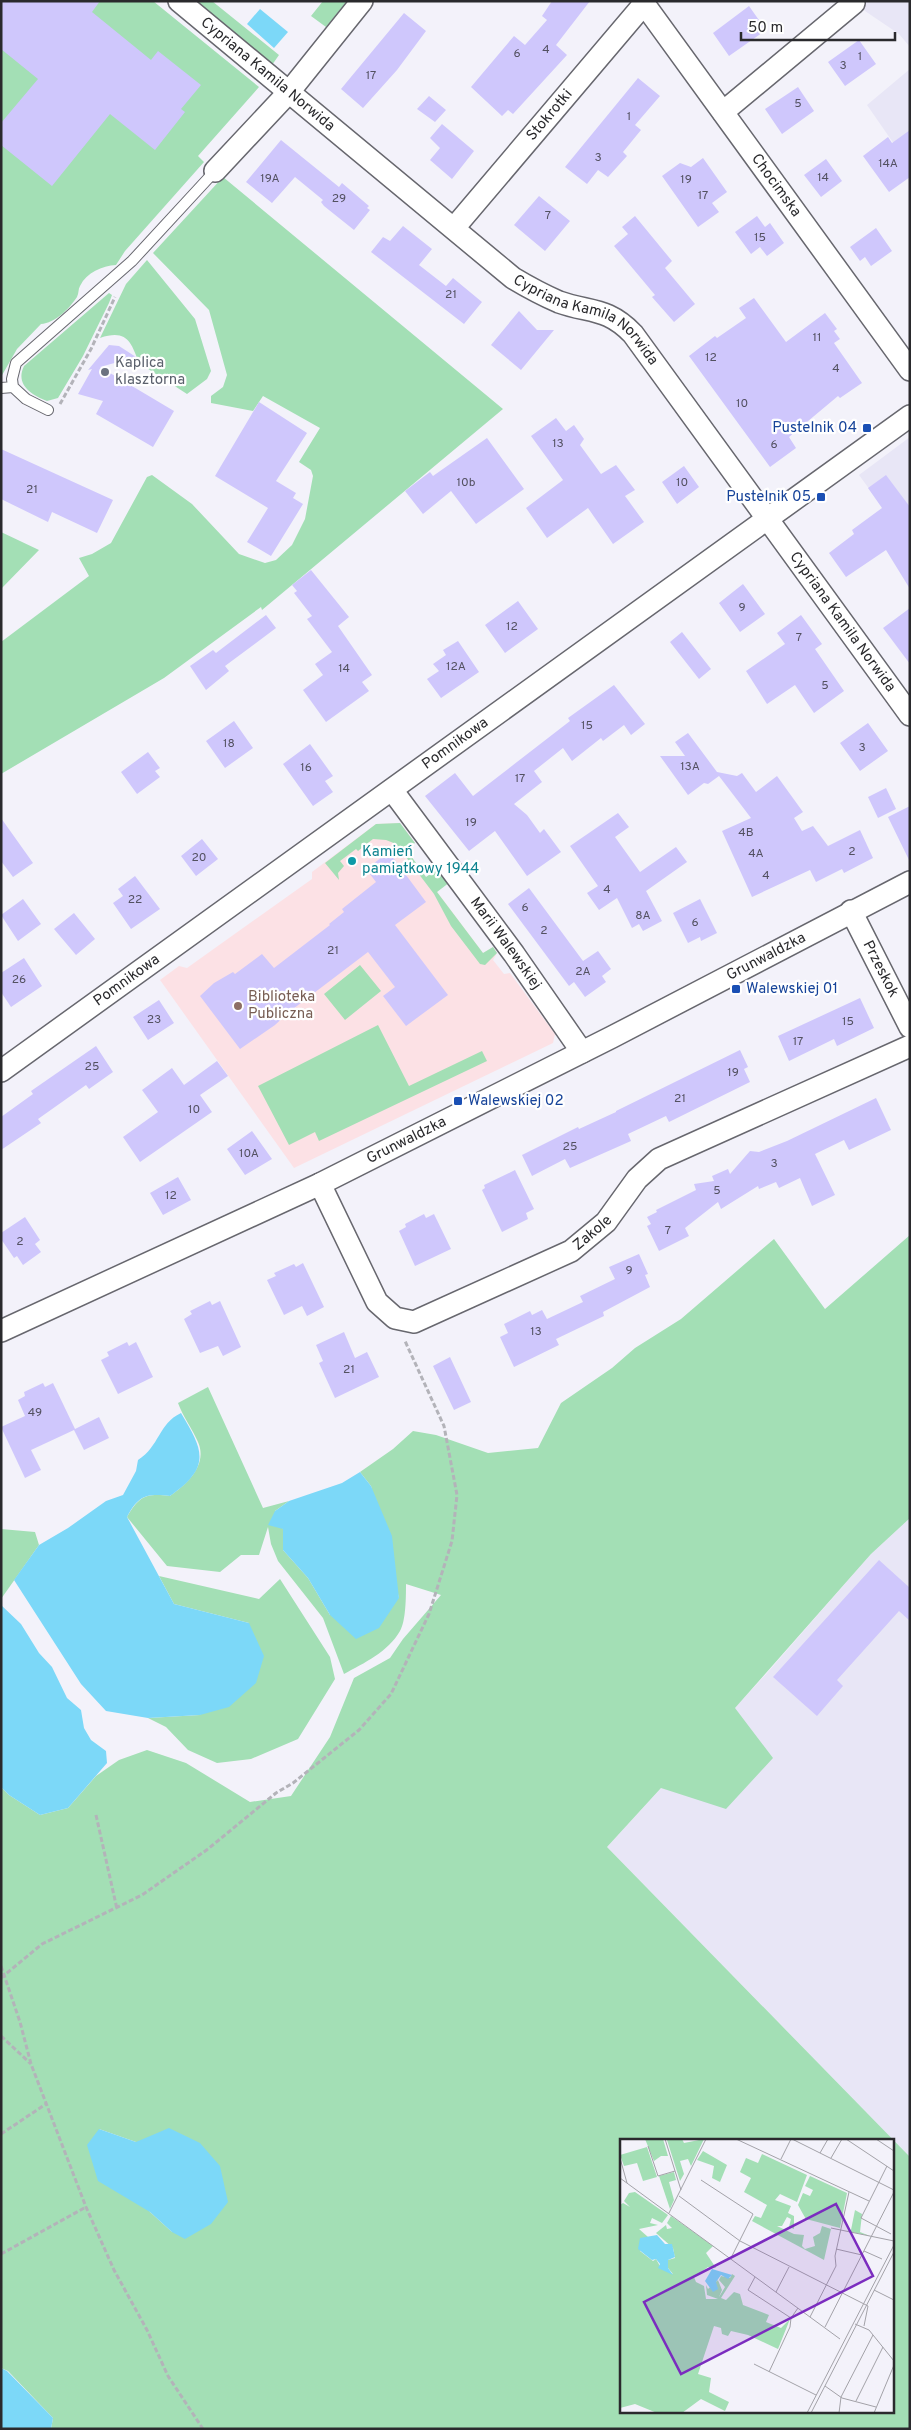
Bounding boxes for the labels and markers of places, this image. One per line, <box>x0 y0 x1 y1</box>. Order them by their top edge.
place label: Kaplica klasztorna <box>115 354 185 390</box>
marker: Kaplica klasztorna <box>99 366 111 378</box>
place label: Pustelnik 04 <box>772 419 857 438</box>
marker: Pustelnik 04 <box>861 422 873 434</box>
place label: Pustelnik 05 <box>726 488 811 507</box>
marker: Pustelnik 05 <box>815 491 827 503</box>
place label: Kamień pamiątkowy 1944 <box>362 843 479 879</box>
marker: Kamień pamiątkowy 1944 <box>346 855 358 867</box>
place label: Walewskiej 01 <box>746 980 838 999</box>
marker: Walewskiej 01 <box>730 983 742 995</box>
place label: Biblioteka Publiczna <box>248 988 315 1024</box>
marker: Biblioteka Publiczna <box>232 1000 244 1012</box>
place label: Walewskiej 02 <box>468 1092 564 1111</box>
marker: Walewskiej 02 <box>452 1095 464 1107</box>

